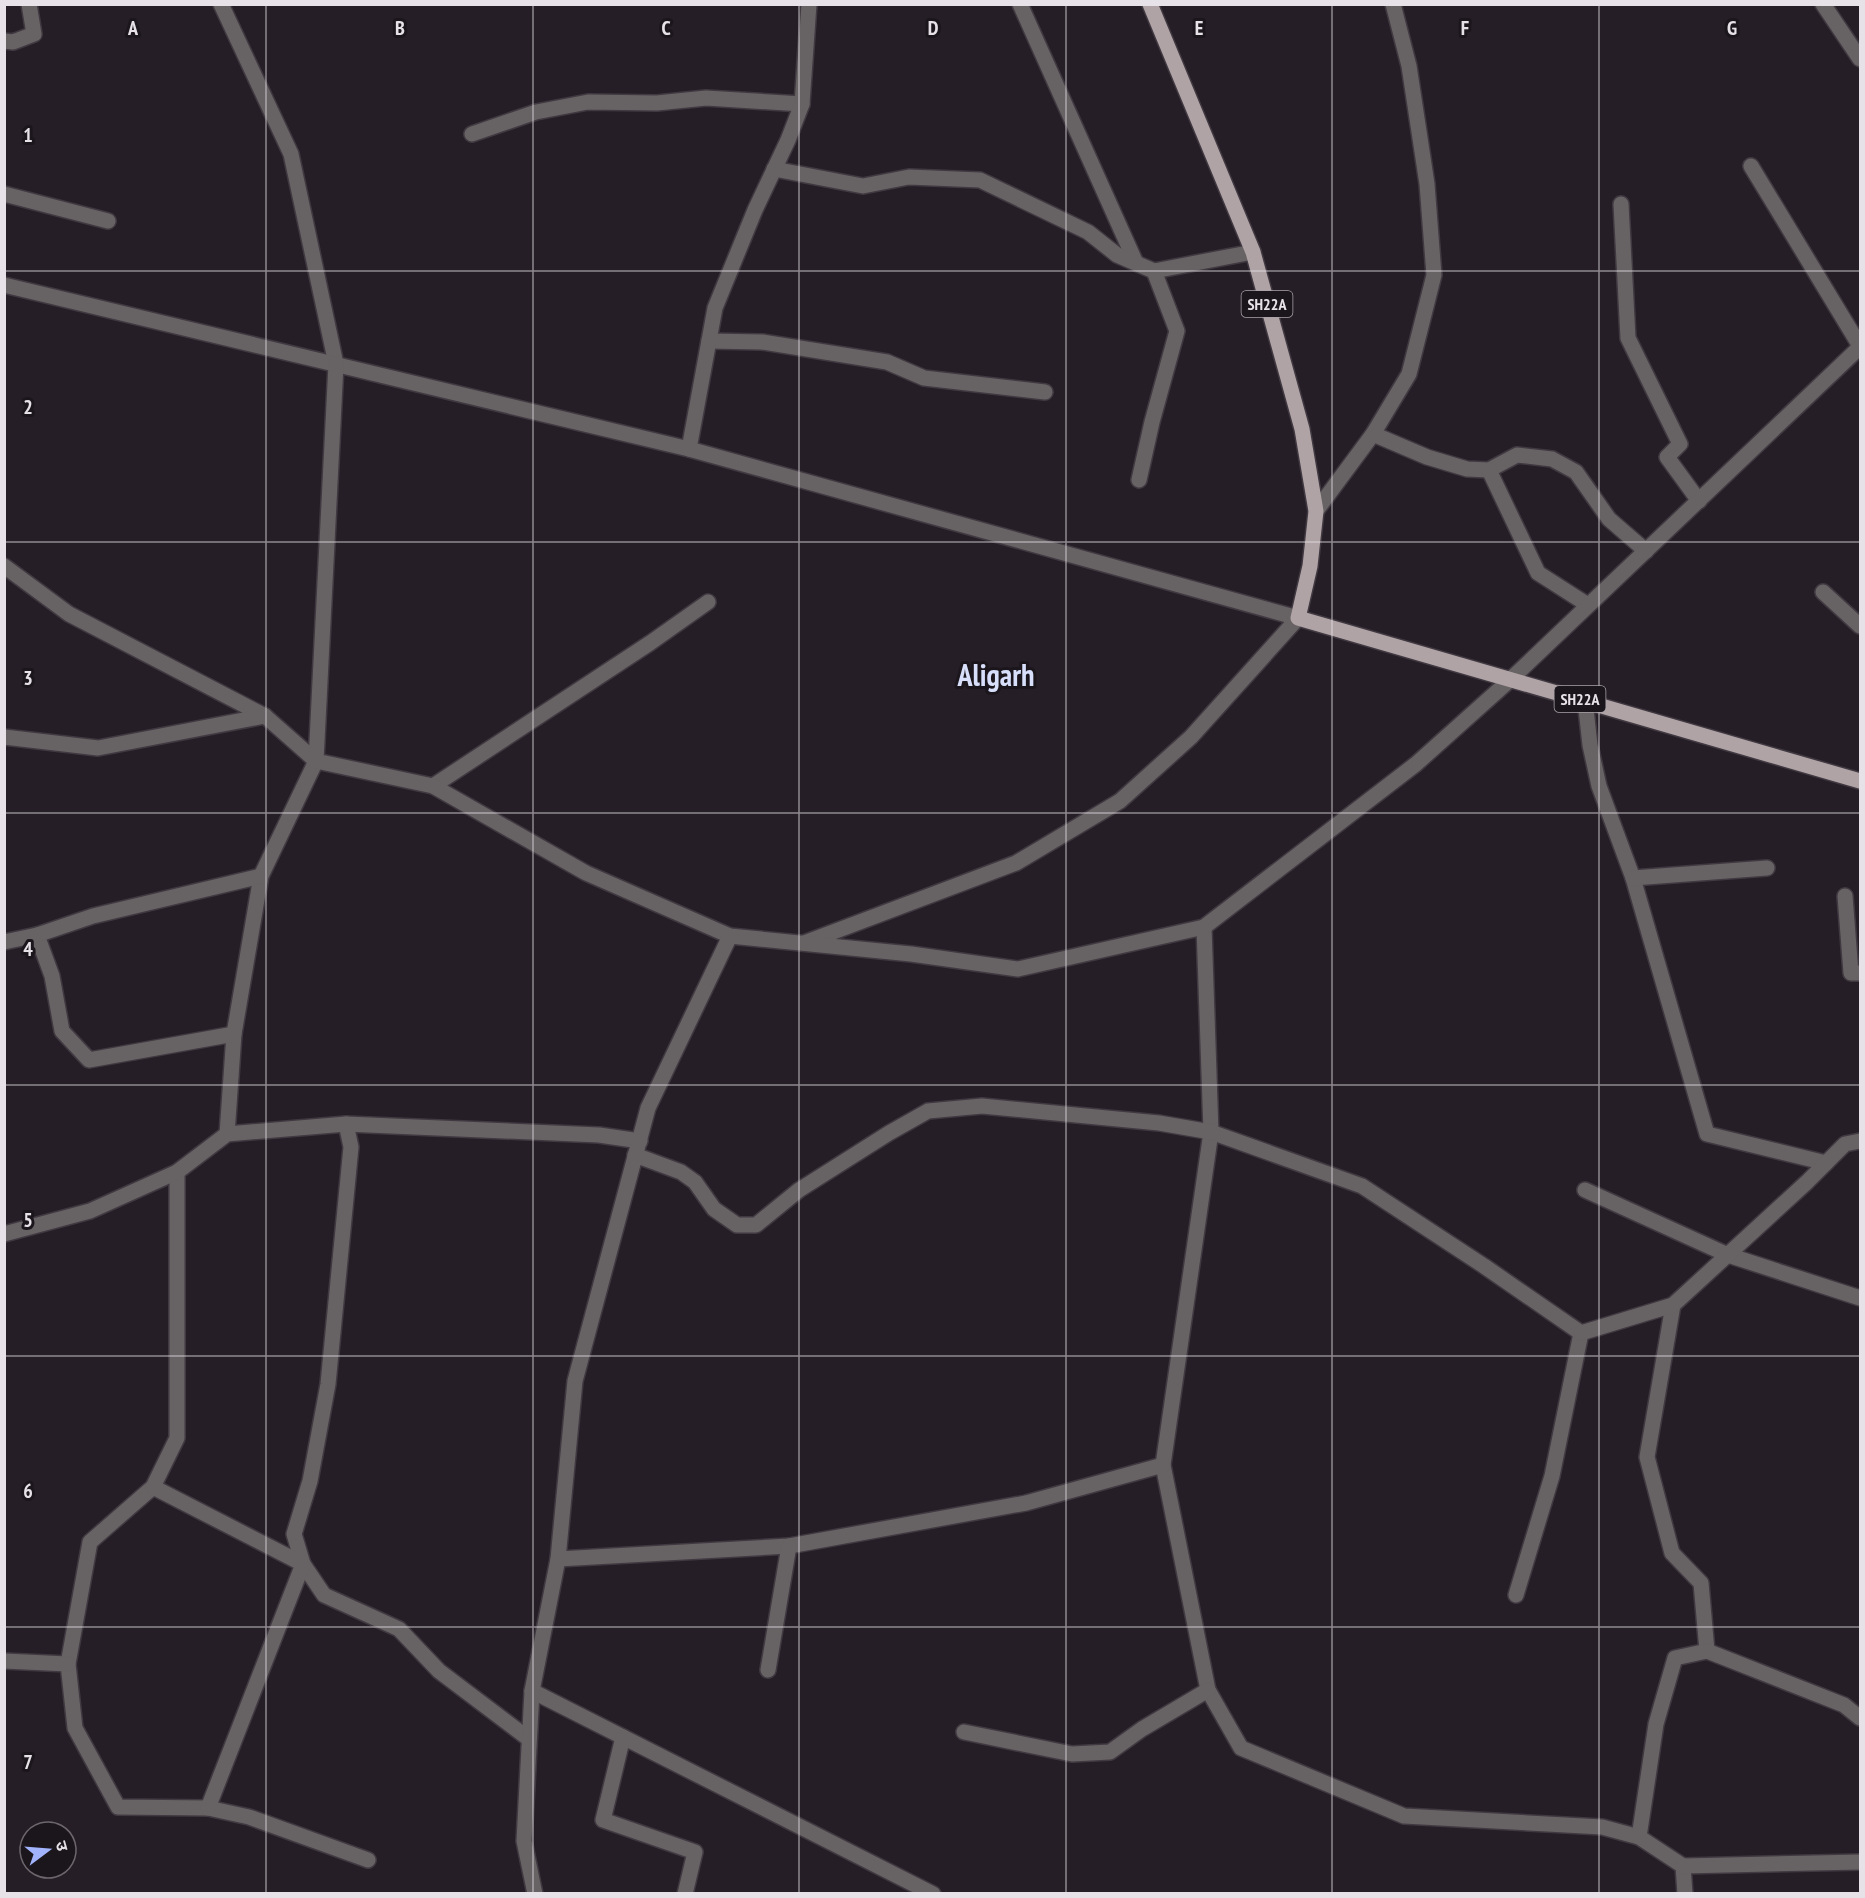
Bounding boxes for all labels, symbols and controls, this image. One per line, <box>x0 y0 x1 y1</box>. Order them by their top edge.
text: A <box>127 15 139 41</box>
text: B <box>395 15 405 41</box>
text: C <box>661 15 671 41</box>
text: D <box>928 15 939 41</box>
text: E <box>1195 15 1203 41</box>
text: F <box>1461 15 1469 41</box>
text: G <box>1727 15 1737 41</box>
text: 1 <box>23 122 33 148</box>
road number: SH22A <box>1242 291 1292 317</box>
text: 2 <box>23 394 33 420</box>
district label: Aligarh <box>956 655 1035 694</box>
text: 3 <box>23 665 33 691</box>
road number: SH22A <box>1554 686 1606 712</box>
text: 4 <box>23 936 33 962</box>
text: 5 <box>23 1207 33 1233</box>
text: 6 <box>23 1478 33 1504</box>
text: 7 <box>23 1749 33 1775</box>
north arrow <box>18 1820 78 1880</box>
text: उ <box>52 1839 73 1854</box>

